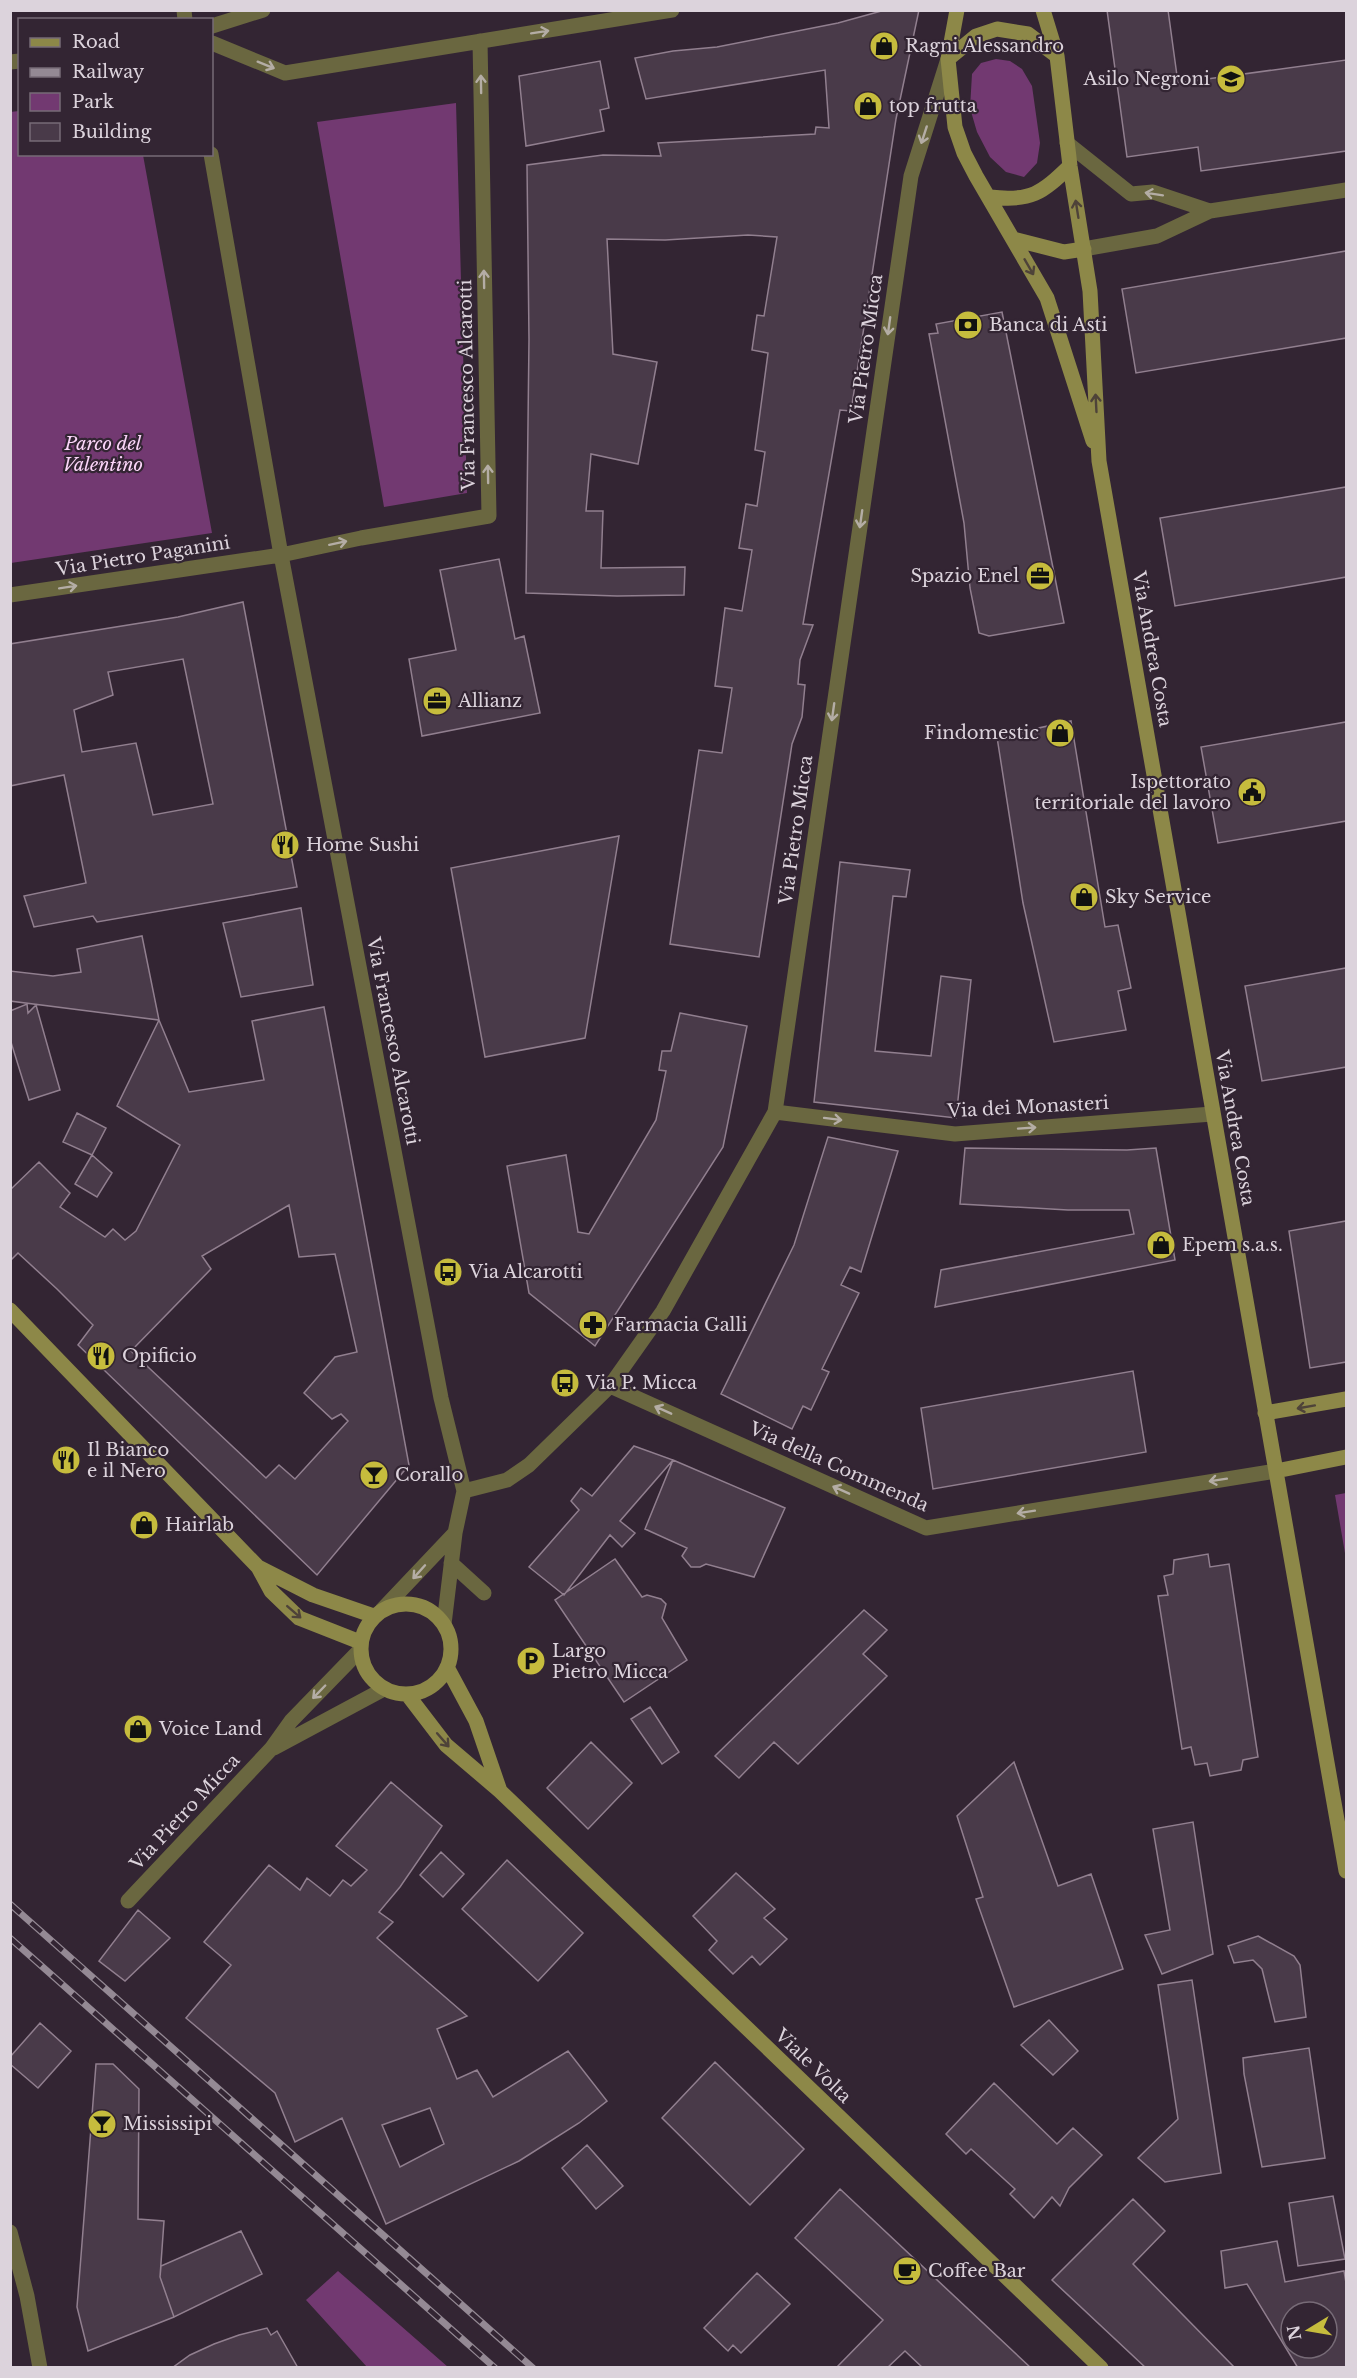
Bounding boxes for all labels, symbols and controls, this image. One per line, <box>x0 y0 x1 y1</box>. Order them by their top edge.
legend <box>18 18 213 156</box>
one-way arrow <box>530 26 549 37</box>
shop icon: Ragni Alessandro <box>868 30 900 62</box>
text: Road <box>72 31 120 53</box>
place label: Ragni Alessandro <box>905 35 1064 57</box>
one-way arrow <box>256 60 275 71</box>
text: Railway <box>72 61 145 83</box>
school or university icon: Asilo Negroni <box>1215 63 1247 95</box>
place label: Asilo Negroni <box>1082 68 1210 90</box>
one-way arrow <box>475 74 487 94</box>
shop icon: top frutta <box>852 90 884 122</box>
text: Park <box>72 91 114 113</box>
place label: top frutta <box>889 95 977 117</box>
text: Building <box>72 121 151 143</box>
one-way arrow <box>918 125 929 144</box>
one-way arrow <box>1145 189 1165 200</box>
one-way arrow <box>1072 200 1083 219</box>
one-way arrow <box>1023 258 1035 275</box>
one-way arrow <box>478 269 490 289</box>
street label: Via Pietro Micca <box>844 273 887 426</box>
street label: Via Francesco Alcarotti <box>454 279 480 492</box>
bank icon: Banca di Asti <box>952 309 984 341</box>
place label: Banca di Asti <box>989 314 1108 336</box>
one-way arrow <box>883 316 894 336</box>
one-way arrow <box>1091 393 1102 413</box>
park label: Parco del Valentino <box>63 433 143 476</box>
one-way arrow <box>482 464 494 484</box>
one-way arrow <box>855 509 866 529</box>
street label: Via Pietro Paganini <box>53 531 232 581</box>
one-way arrow <box>328 537 348 548</box>
office icon: Spazio Enel <box>1024 560 1056 592</box>
place label: Spazio Enel <box>911 565 1019 587</box>
street label: Via Andrea Costa <box>1127 569 1177 729</box>
one-way arrow <box>58 581 78 592</box>
office icon: Allianz <box>421 685 453 717</box>
place label: Allianz <box>457 690 522 712</box>
one-way arrow <box>827 702 838 722</box>
shop icon: Findomestic <box>1044 717 1076 749</box>
place label: Findomestic <box>924 722 1039 744</box>
street label: Via Pietro Micca <box>774 754 817 907</box>
place label: Ispettorato territoriale del lavoro <box>1035 771 1231 814</box>
public building icon: Ispettorato territoriale del lavoro <box>1236 776 1268 808</box>
restaurant icon: Home Sushi <box>269 829 301 861</box>
place label: Home Sushi <box>306 834 419 856</box>
shop icon: Sky Service <box>1068 881 1100 913</box>
place label: Sky Service <box>1105 886 1211 908</box>
street label: Via Francesco Alcarotti <box>362 934 424 1147</box>
street label: Via Andrea Costa <box>1210 1048 1260 1208</box>
street label: Via dei Monasteri <box>945 1092 1110 1122</box>
one-way arrow <box>823 1114 842 1125</box>
one-way arrow <box>1017 1122 1036 1133</box>
shop icon: Epem s.a.s. <box>1145 1229 1177 1261</box>
place label: Epem s.a.s. <box>1182 1234 1283 1256</box>
bus stop icon: Via Alcarotti <box>432 1256 464 1288</box>
place label: Via Alcarotti <box>468 1261 583 1283</box>
pharmacy icon: Farmacia Galli <box>577 1309 609 1341</box>
place label: Farmacia Galli <box>614 1314 747 1336</box>
restaurant icon: Opificio <box>85 1340 117 1372</box>
place label: Opificio <box>122 1345 197 1367</box>
bus stop icon: Via P. Micca <box>549 1367 581 1399</box>
place label: Via P. Micca <box>585 1372 697 1394</box>
one-way arrow <box>1296 1401 1316 1412</box>
one-way arrow <box>654 1404 672 1415</box>
street label: Via della Commenda <box>745 1417 932 1516</box>
place label: Il Bianco e il Nero <box>87 1439 169 1482</box>
restaurant icon: Il Bianco e il Nero <box>50 1444 82 1476</box>
bar icon: Corallo <box>358 1459 390 1491</box>
place label: Corallo <box>395 1464 463 1486</box>
one-way arrow <box>1209 1475 1229 1486</box>
one-way arrow <box>832 1484 850 1495</box>
one-way arrow <box>1017 1507 1036 1518</box>
shop icon: Hairlab <box>128 1509 160 1541</box>
place label: Hairlab <box>165 1514 234 1536</box>
one-way arrow <box>412 1564 426 1579</box>
one-way arrow <box>286 1606 302 1619</box>
place label: Largo Pietro Micca <box>552 1640 668 1683</box>
parking icon: Largo Pietro Micca <box>515 1645 547 1677</box>
one-way arrow <box>312 1684 327 1699</box>
shop icon: Voice Land <box>122 1713 154 1745</box>
place label: Voice Land <box>158 1718 262 1740</box>
one-way arrow <box>436 1732 450 1747</box>
street label: Via Pietro Micca <box>125 1749 245 1875</box>
street label: Viale Volta <box>770 2023 856 2108</box>
bar icon: Mississipi <box>86 2108 118 2140</box>
place label: Mississipi <box>123 2113 212 2135</box>
cafe icon: Coffee Bar <box>891 2255 923 2287</box>
place label: Coffee Bar <box>928 2260 1026 2282</box>
north arrow <box>1279 2300 1339 2360</box>
text: N <box>1283 2324 1306 2342</box>

